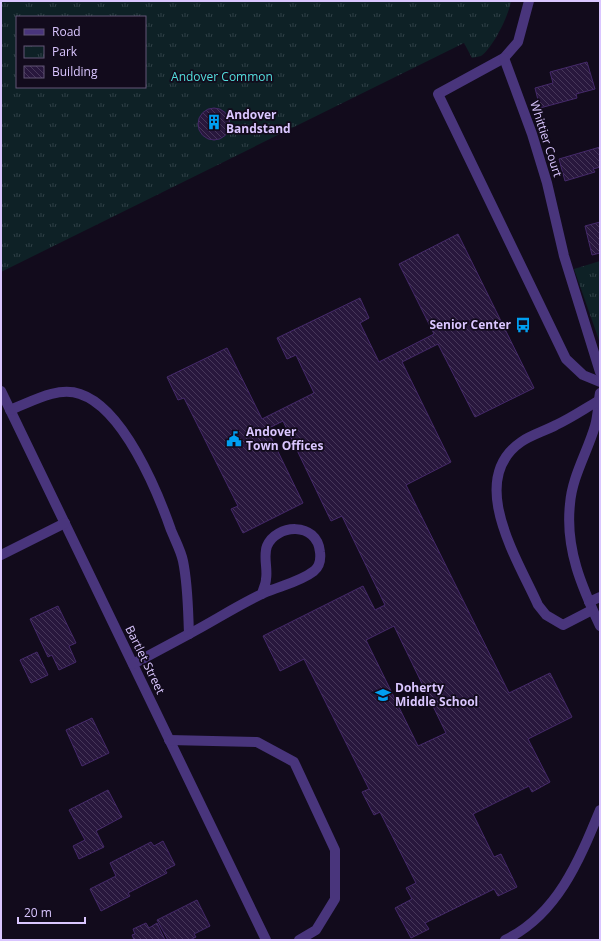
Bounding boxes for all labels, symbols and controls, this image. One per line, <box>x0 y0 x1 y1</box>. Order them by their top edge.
legend <box>16 16 146 88</box>
text: Road <box>52 23 81 40</box>
text: Park <box>52 43 78 60</box>
text: Building <box>52 63 98 80</box>
park label: Andover Common <box>171 68 273 85</box>
street label: Whittier Court <box>526 99 567 179</box>
place label: Andover Bandstand <box>226 106 291 137</box>
building icon: Andover Bandstand <box>205 113 223 131</box>
place label: Senior Center <box>429 316 512 333</box>
bus stop icon: Senior Center <box>514 316 532 334</box>
place label: Andover Town Offices <box>246 423 323 454</box>
public building icon: Andover Town Offices <box>225 430 243 448</box>
street label: Bartlet Street <box>122 623 169 697</box>
place label: Doherty Middle School <box>395 679 478 710</box>
school or university icon: Doherty Middle School <box>374 686 392 704</box>
scale bar <box>18 899 85 925</box>
text: 20 m <box>24 904 52 921</box>

